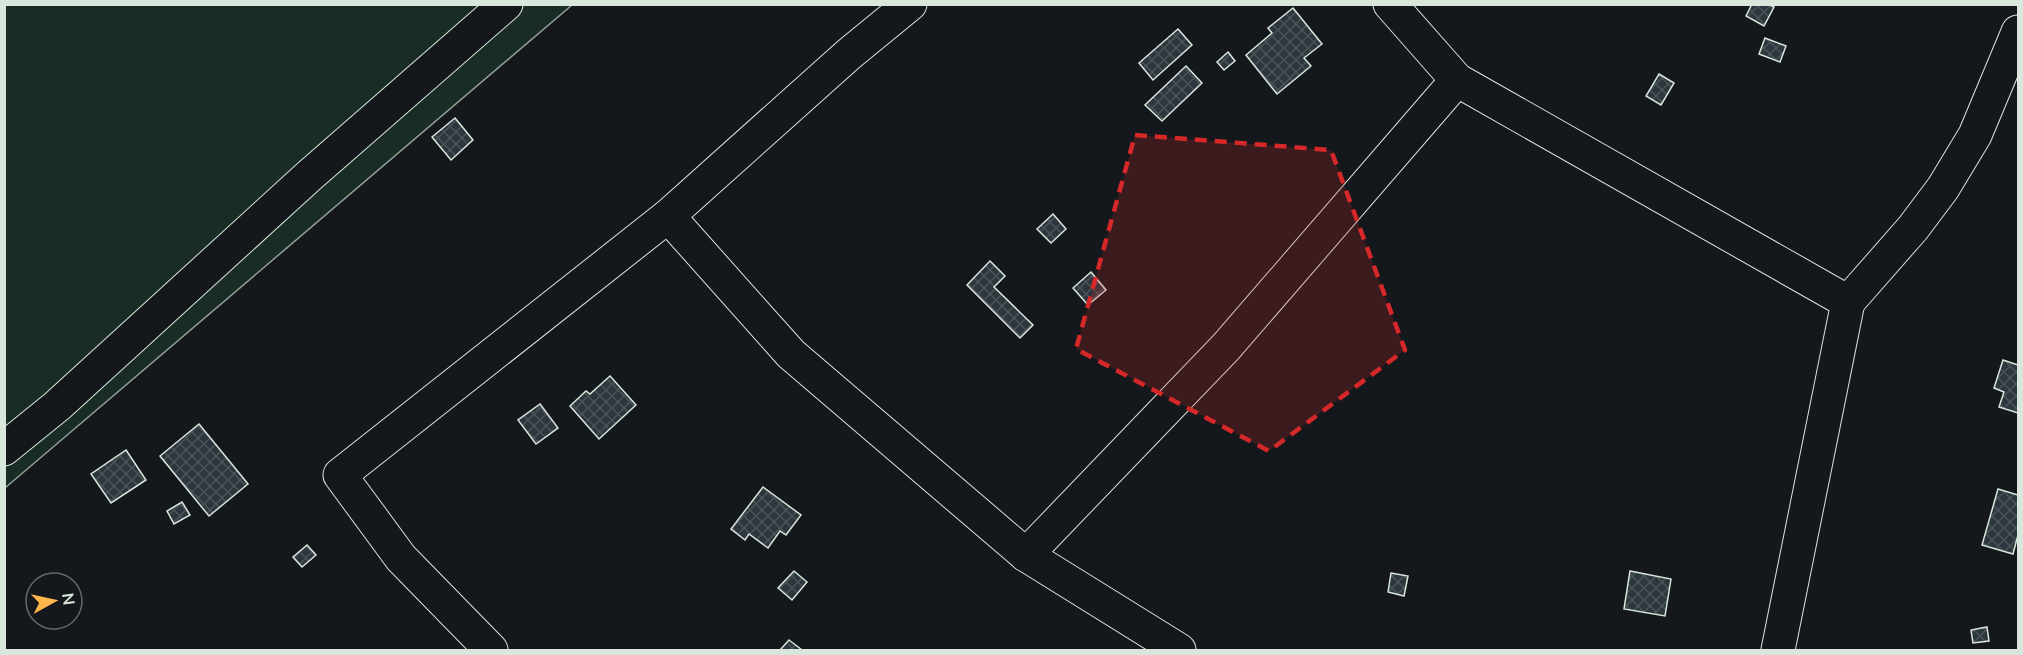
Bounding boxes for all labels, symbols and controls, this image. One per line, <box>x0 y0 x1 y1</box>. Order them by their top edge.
north arrow <box>24 571 84 631</box>
text: N <box>58 592 80 606</box>

